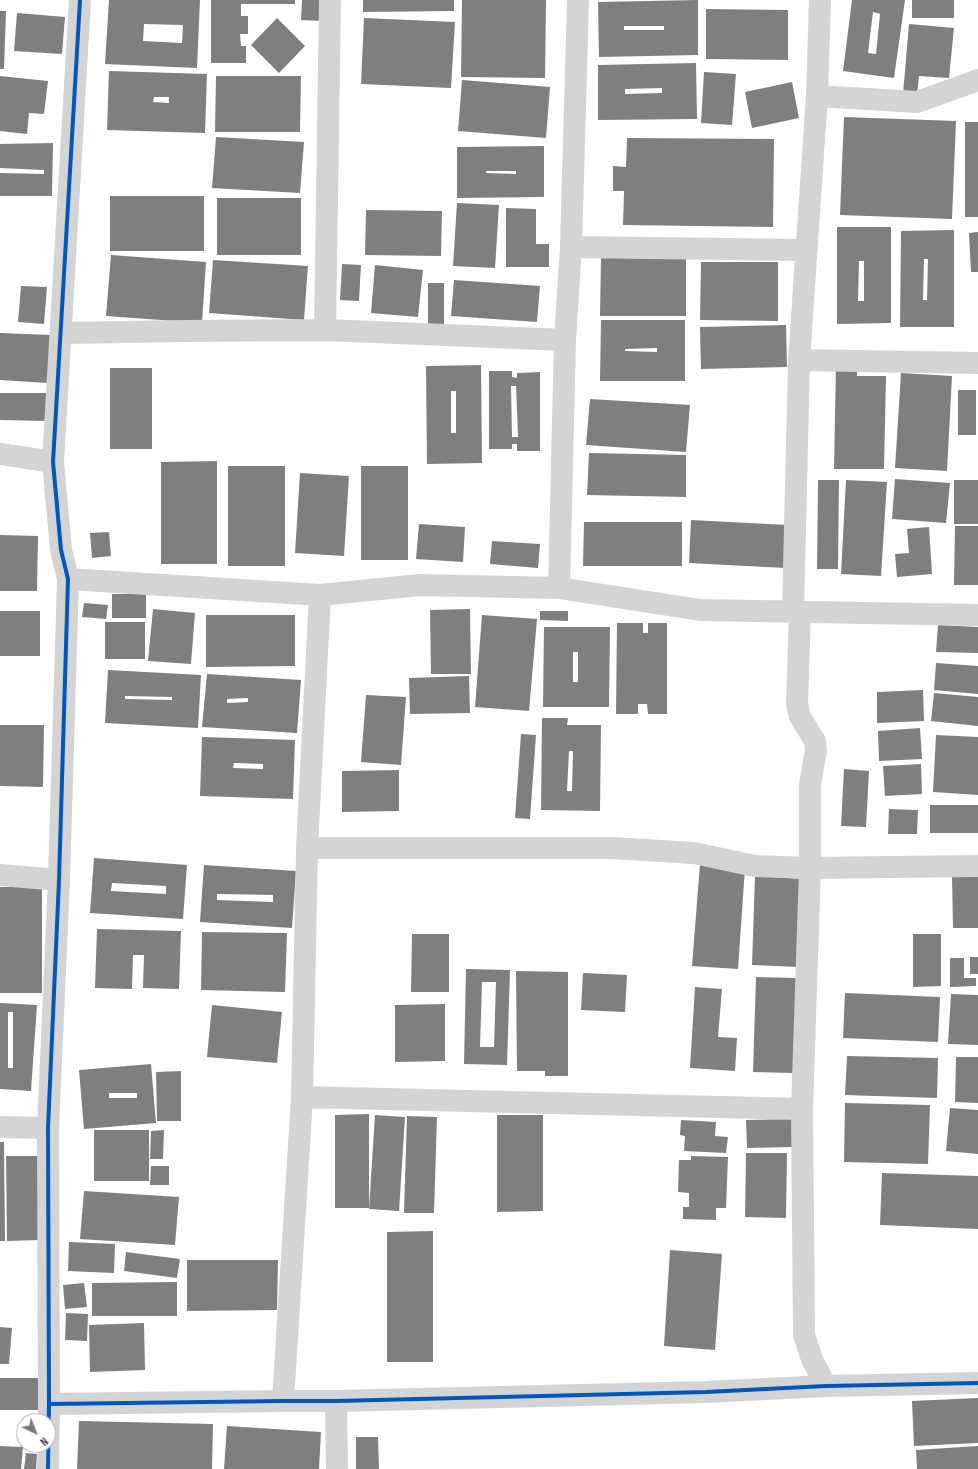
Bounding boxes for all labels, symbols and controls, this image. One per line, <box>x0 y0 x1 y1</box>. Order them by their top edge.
north arrow <box>16 1413 56 1453</box>
text: N <box>37 1435 50 1448</box>

